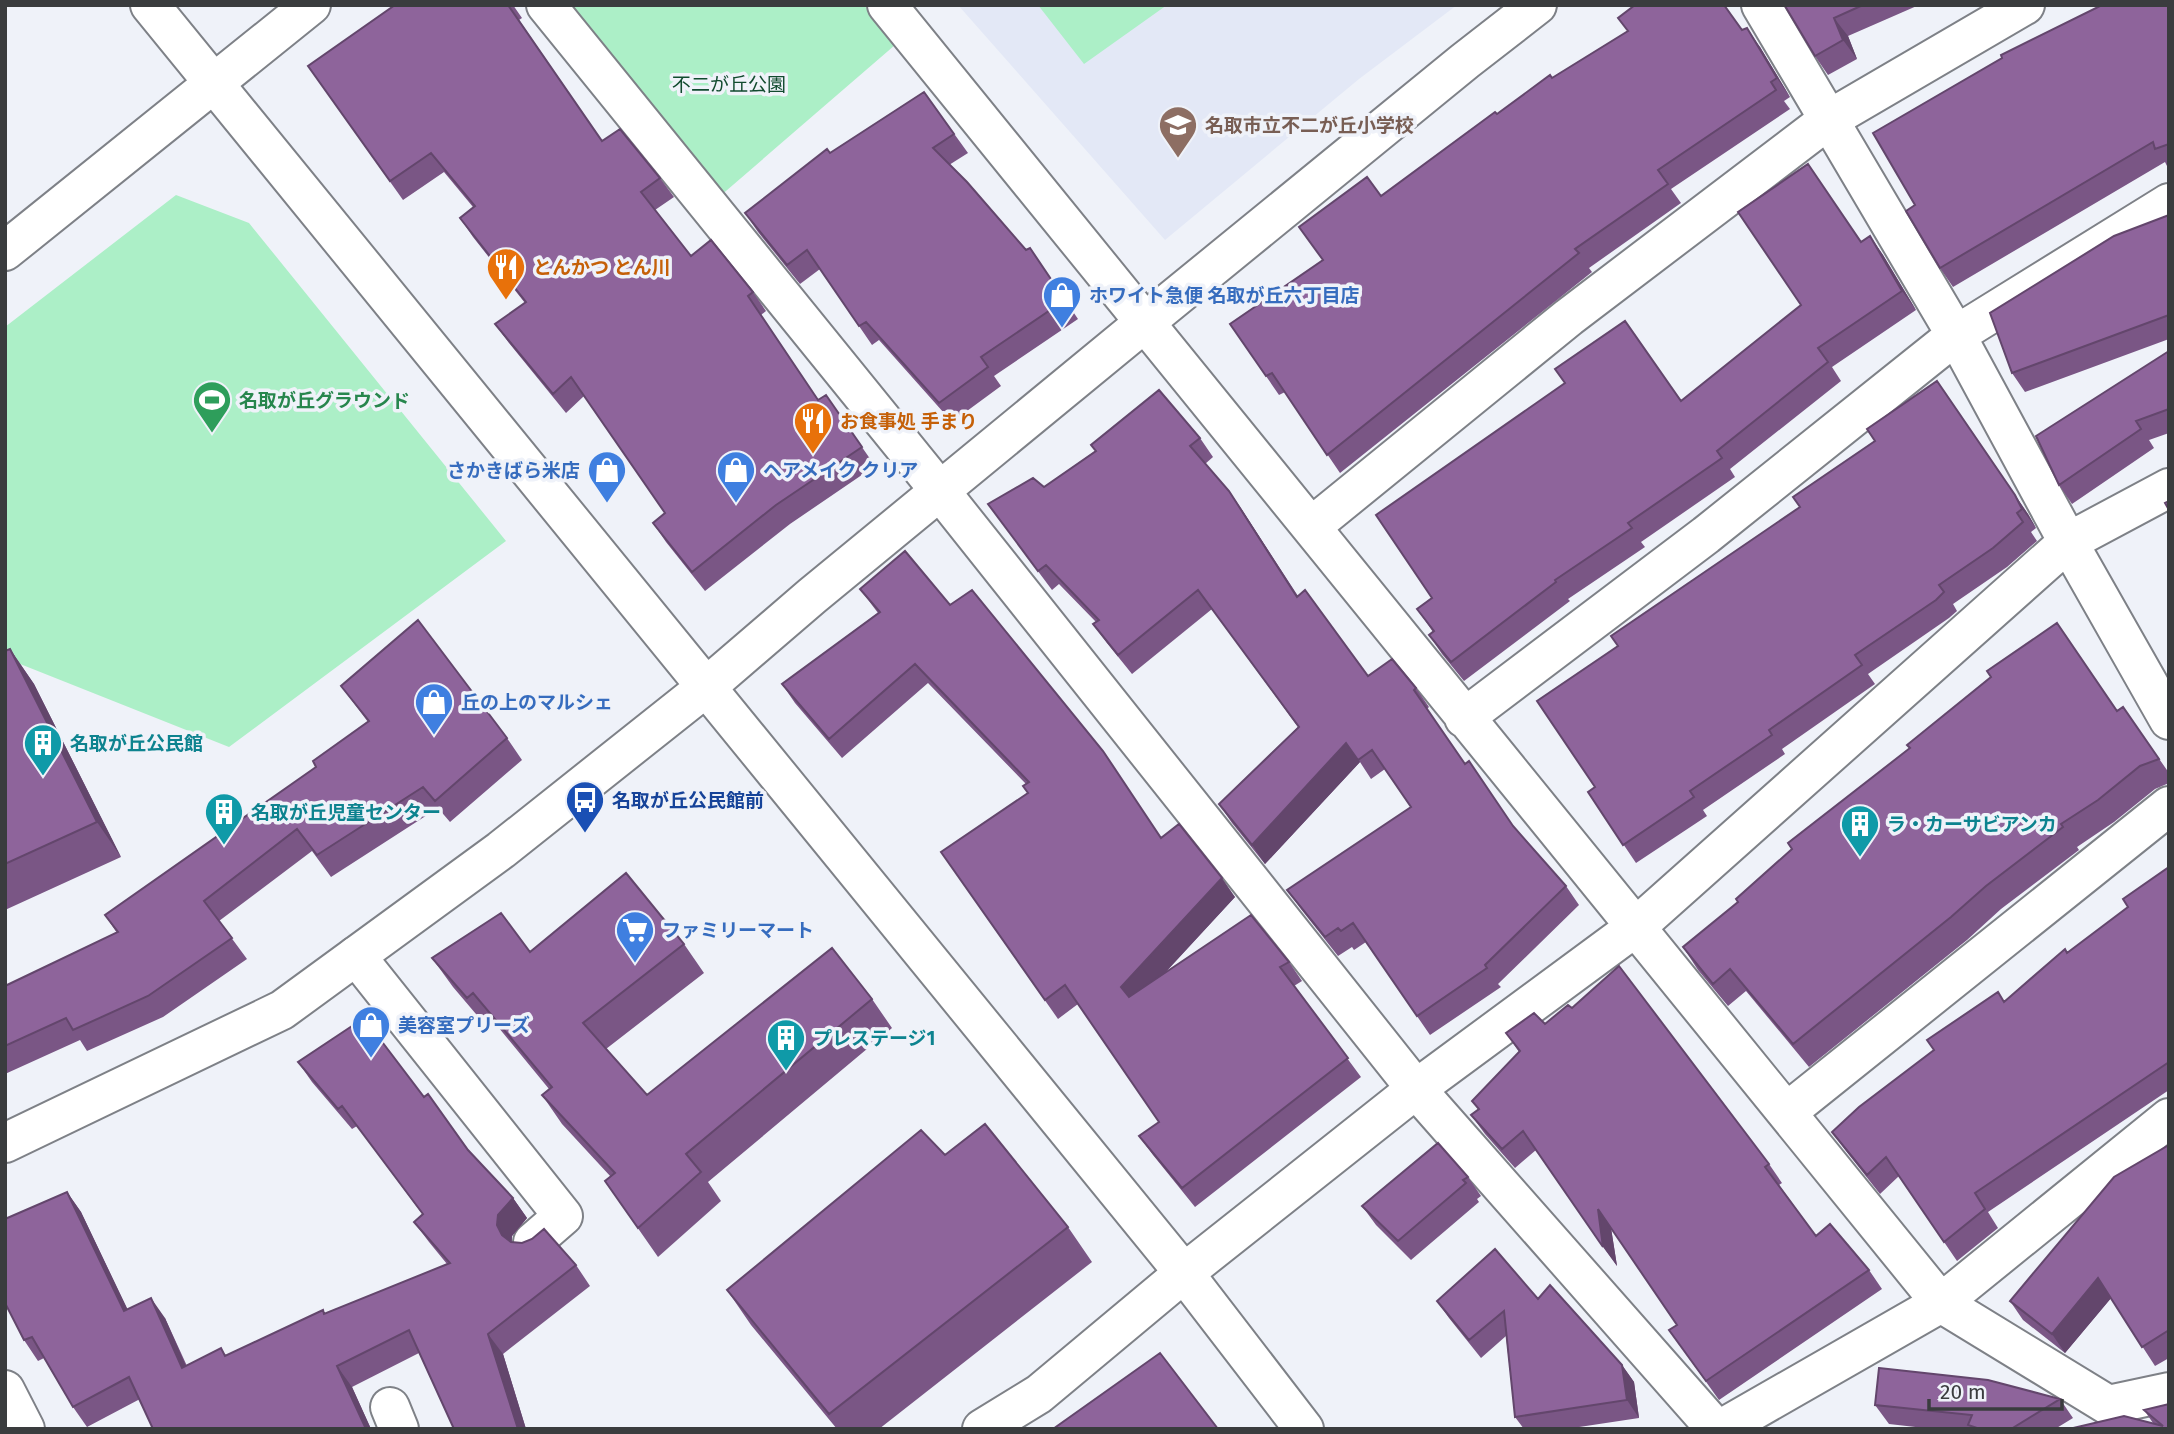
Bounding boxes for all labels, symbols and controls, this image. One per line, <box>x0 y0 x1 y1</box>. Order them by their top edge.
park label: 不二が丘公園 <box>672 73 786 96</box>
school or university icon: 名取市立不二が丘小学校 <box>1157 104 1199 159</box>
place label: 名取市立不二が丘小学校 <box>1205 114 1414 137</box>
restaurant icon: とんかつ とん川 <box>485 246 527 301</box>
place label: とんかつ とん川 <box>533 256 671 279</box>
shop icon: ホワイト急便 名取が丘六丁目店 <box>1041 274 1083 329</box>
place label: ホワイト急便 名取が丘六丁目店 <box>1089 284 1360 307</box>
sports icon: 名取が丘グラウンド <box>191 379 233 434</box>
place label: 名取が丘グラウンド <box>239 389 410 412</box>
restaurant icon: お食事処 手まり <box>792 400 834 455</box>
place label: お食事処 手まり <box>840 410 978 433</box>
shop icon: さかきばら米店 <box>586 449 628 504</box>
shop icon: ヘアメイク クリア <box>715 449 757 504</box>
place label: さかきばら米店 <box>447 459 580 482</box>
place label: ヘアメイク クリア <box>763 459 918 482</box>
shop icon: 丘の上のマルシェ <box>413 681 455 736</box>
place label: 丘の上のマルシェ <box>461 691 613 714</box>
building icon: 名取が丘公民館 <box>22 722 64 777</box>
place label: 名取が丘公民館 <box>70 732 203 755</box>
bus stop icon: 名取が丘公民館前 <box>564 779 606 834</box>
place label: 名取が丘公民館前 <box>612 789 764 812</box>
building icon: 名取が丘児童センター <box>203 791 245 846</box>
place label: 名取が丘児童センター <box>251 801 441 824</box>
building icon: ラ・カーサビアンカ <box>1839 803 1881 858</box>
place label: ラ・カーサビアンカ <box>1887 813 2057 836</box>
supermarket icon: ファミリーマート <box>614 909 656 964</box>
place label: ファミリーマート <box>662 919 814 942</box>
shop icon: 美容室プリーズ <box>350 1004 392 1059</box>
place label: 美容室プリーズ <box>398 1014 530 1037</box>
building icon: プレステージ1 <box>765 1017 807 1072</box>
place label: プレステージ1 <box>813 1027 935 1050</box>
scale bar <box>1929 1368 2062 1412</box>
text: 20 m <box>1940 1379 1986 1405</box>

